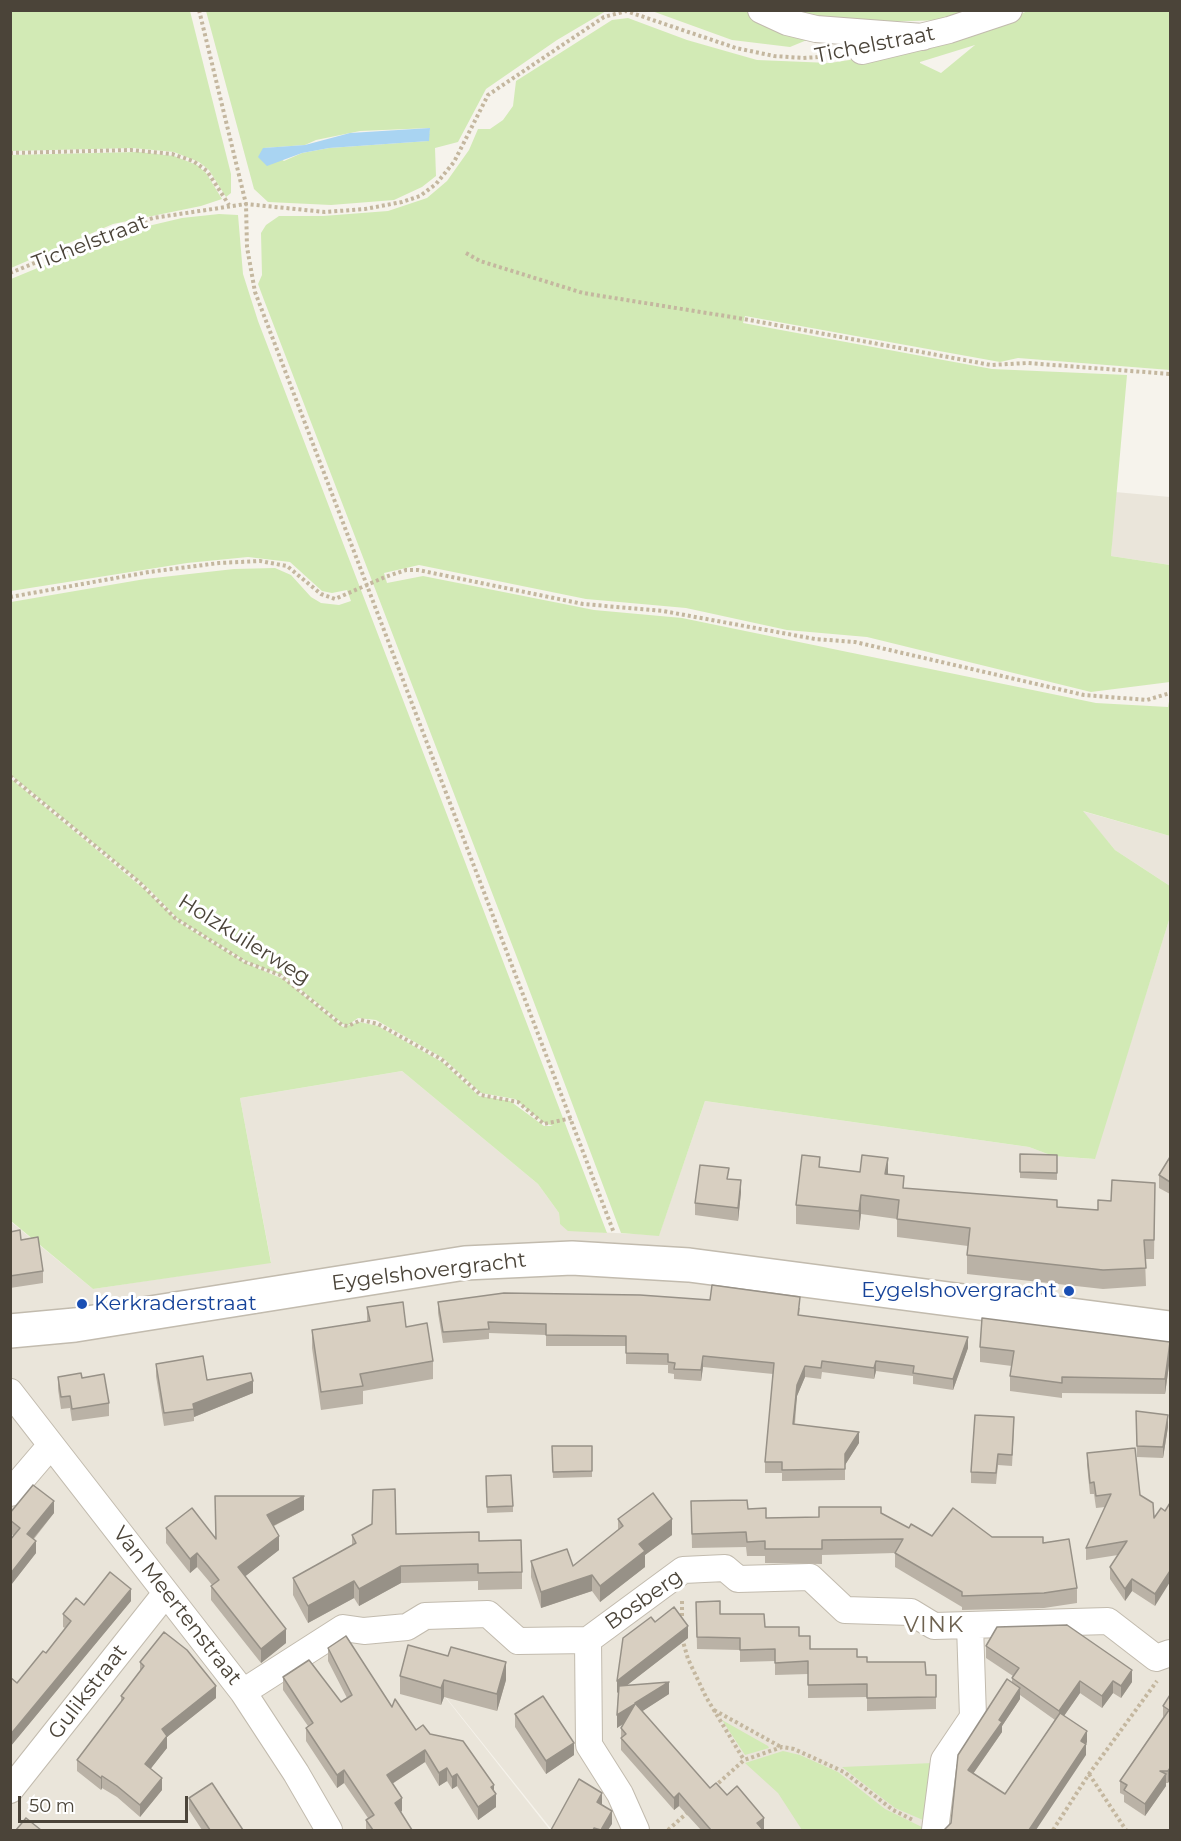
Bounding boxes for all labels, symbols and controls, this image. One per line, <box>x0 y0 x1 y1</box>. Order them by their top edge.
street label: Tichelstraat <box>813 21 937 69</box>
street label: Tichelstraat <box>29 209 151 277</box>
street label: Holzkuilerweg <box>173 889 315 991</box>
street label: Eygelshovergracht <box>330 1248 528 1296</box>
place label: Eygelshovergracht <box>861 1278 1057 1304</box>
marker: Eygelshovergracht <box>1062 1284 1076 1298</box>
place label: Kerkraderstraat <box>94 1291 257 1317</box>
marker: Kerkraderstraat <box>75 1297 89 1311</box>
street label: Van Meertenstraat <box>107 1522 247 1690</box>
street label: Bosberg <box>600 1564 688 1636</box>
district label: VINK <box>903 1613 965 1639</box>
street label: Gulikstraat <box>43 1640 133 1744</box>
scale bar <box>21 1784 190 1822</box>
text: 50 m <box>29 1795 75 1817</box>

